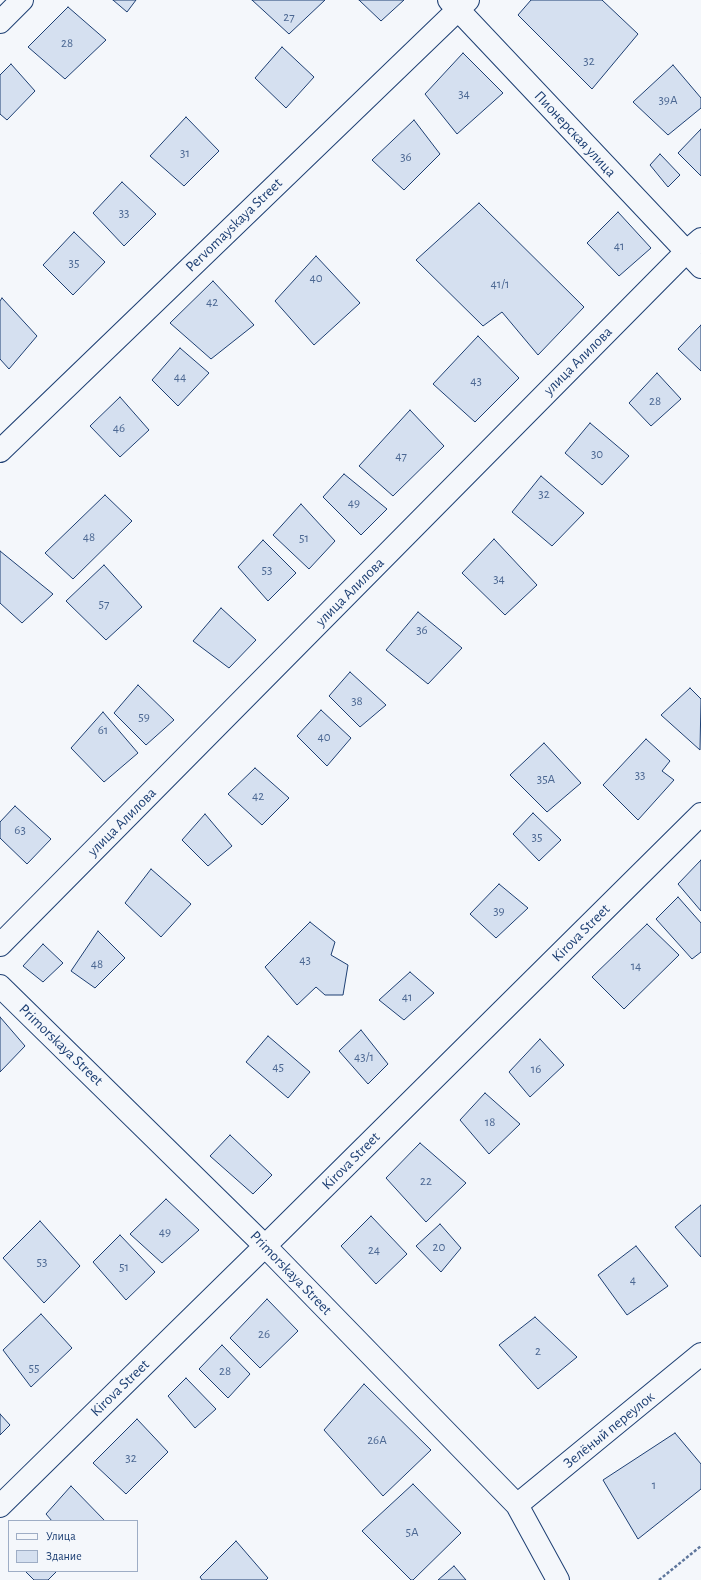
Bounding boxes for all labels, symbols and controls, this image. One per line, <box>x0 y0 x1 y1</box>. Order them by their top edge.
house number: 27 <box>283 9 295 25</box>
house number: 28 <box>61 35 73 51</box>
house number: 32 <box>583 53 595 69</box>
house number: 34 <box>458 86 470 102</box>
street label: Пионерская улица <box>530 87 620 181</box>
house number: 39А <box>658 92 678 108</box>
house number: 31 <box>180 145 190 161</box>
house number: 36 <box>400 149 412 165</box>
street label: Pervomayskaya Street <box>182 174 286 276</box>
house number: 33 <box>119 205 129 221</box>
house number: 41 <box>614 238 624 254</box>
house number: 35 <box>69 255 79 271</box>
house number: 40 <box>309 270 323 286</box>
house number: 41/1 <box>491 276 509 292</box>
house number: 42 <box>206 294 218 310</box>
street label: улица Алилова <box>540 323 616 399</box>
house number: 44 <box>174 369 186 385</box>
house number: 43 <box>470 373 482 389</box>
house number: 28 <box>649 393 661 409</box>
house number: 46 <box>113 420 125 436</box>
house number: 30 <box>591 446 603 462</box>
house number: 47 <box>395 448 407 464</box>
house number: 32 <box>538 486 550 502</box>
house number: 49 <box>348 495 360 511</box>
house number: 48 <box>83 529 95 545</box>
house number: 51 <box>299 530 309 546</box>
street label: улица Алилова <box>312 554 388 630</box>
house number: 53 <box>262 562 272 578</box>
house number: 34 <box>493 571 505 587</box>
house number: 57 <box>99 596 109 612</box>
house number: 36 <box>416 622 428 638</box>
house number: 38 <box>351 693 363 709</box>
house number: 59 <box>138 709 150 725</box>
house number: 61 <box>98 722 108 738</box>
house number: 40 <box>317 729 331 745</box>
house number: 33 <box>635 767 645 783</box>
house number: 35А <box>537 771 555 787</box>
street label: улица Алилова <box>84 784 160 860</box>
house number: 42 <box>252 788 264 804</box>
house number: 63 <box>14 822 26 838</box>
house number: 35 <box>532 829 542 845</box>
street label: Kirova Street <box>548 900 614 966</box>
house number: 39 <box>493 903 505 919</box>
house number: 43 <box>299 952 311 968</box>
house number: 48 <box>91 956 103 972</box>
house number: 14 <box>631 958 641 974</box>
house number: 41 <box>402 989 412 1005</box>
street label: Primorskaya Street <box>15 1000 107 1090</box>
house number: 43/1 <box>354 1049 374 1065</box>
house number: 45 <box>272 1059 284 1075</box>
house number: 16 <box>531 1061 541 1077</box>
house number: 18 <box>485 1114 495 1130</box>
street label: Kirova Street <box>318 1128 384 1194</box>
house number: 22 <box>420 1173 432 1189</box>
house number: 49 <box>159 1224 171 1240</box>
street label: Primorskaya Street <box>246 1227 336 1319</box>
house number: 20 <box>433 1239 445 1255</box>
house number: 24 <box>368 1242 380 1258</box>
house number: 53 <box>37 1254 47 1270</box>
house number: 51 <box>119 1259 129 1275</box>
house number: 4 <box>630 1272 636 1288</box>
house number: 26 <box>258 1326 270 1342</box>
house number: 2 <box>535 1343 541 1359</box>
street label: Kirova Street <box>87 1356 153 1420</box>
house number: 55 <box>29 1360 39 1376</box>
house number: 28 <box>219 1363 231 1379</box>
street label: Зелёный переулок <box>560 1388 658 1472</box>
house number: 26А <box>367 1432 387 1448</box>
house number: 32 <box>125 1450 137 1466</box>
house number: 1 <box>652 1477 656 1493</box>
legend <box>8 1520 138 1572</box>
house number: 5А <box>405 1524 419 1540</box>
text: Улица <box>46 1530 76 1542</box>
text: Здание <box>46 1550 82 1562</box>

